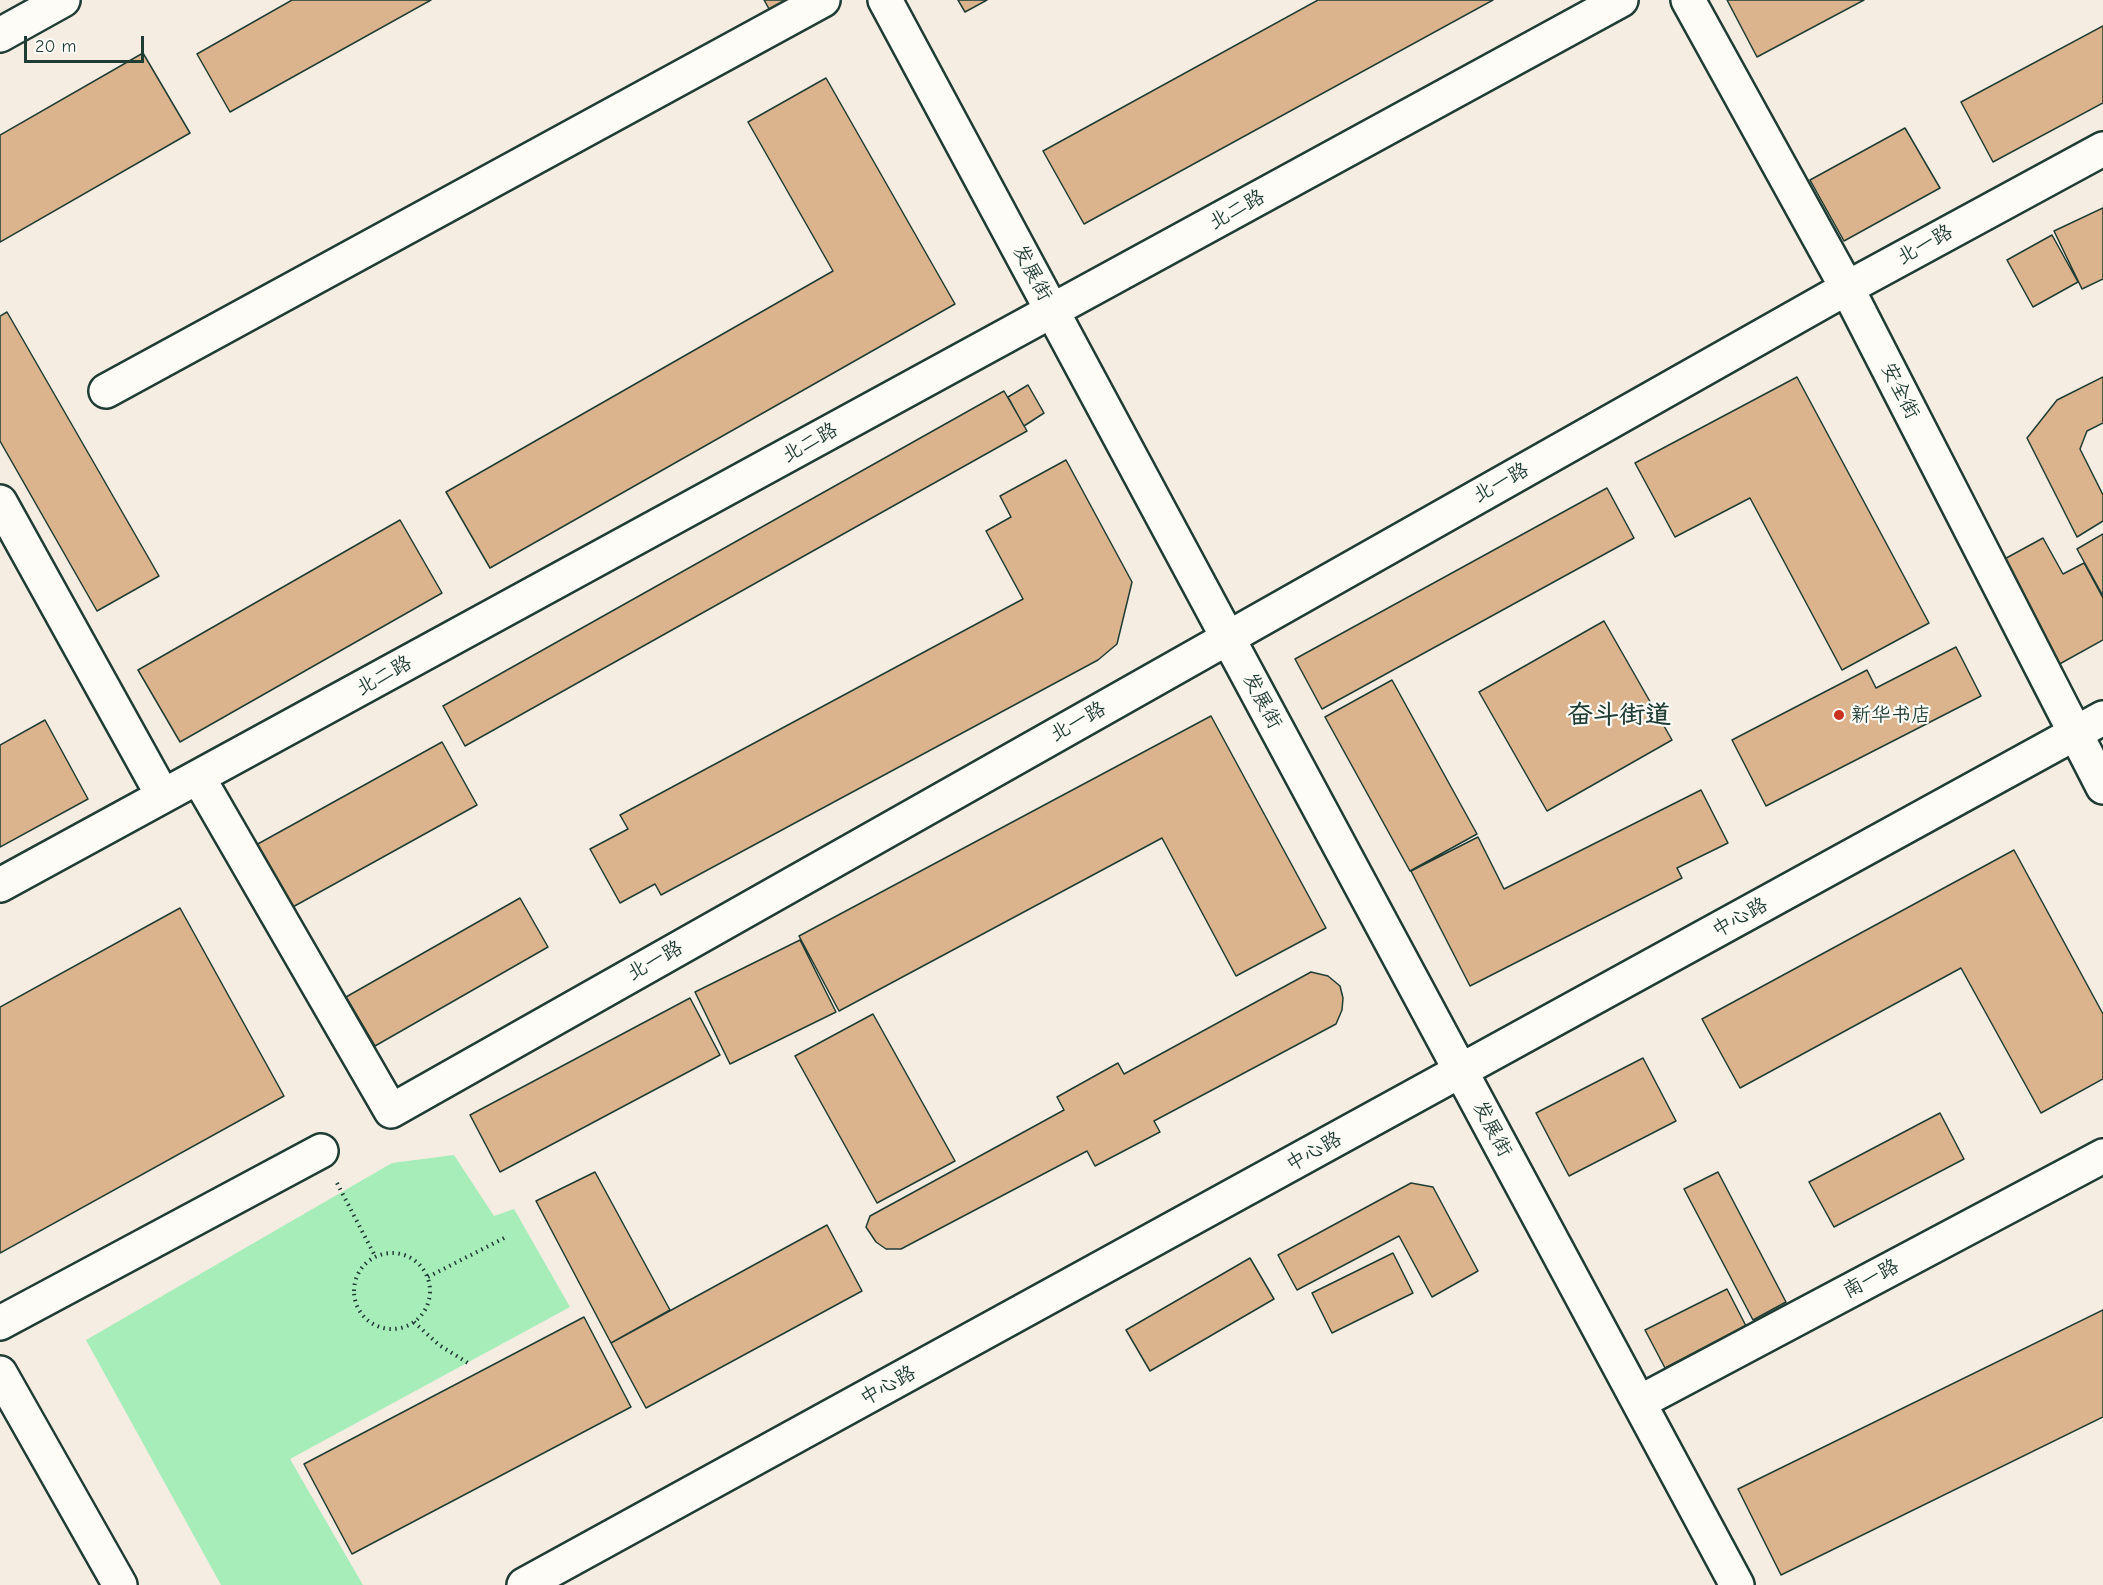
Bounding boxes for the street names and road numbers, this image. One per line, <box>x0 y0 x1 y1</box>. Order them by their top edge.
street label: 北二路 <box>1205 185 1269 235</box>
street label: 北一路 <box>1893 220 1957 270</box>
street label: 发展街 <box>1007 241 1057 305</box>
street label: 安全街 <box>1876 359 1924 423</box>
street label: 北二路 <box>778 418 842 468</box>
street label: 北一路 <box>1469 458 1533 508</box>
street label: 北二路 <box>352 651 416 701</box>
street label: 发展街 <box>1237 669 1287 733</box>
street label: 北一路 <box>1046 697 1110 747</box>
street label: 中心路 <box>1708 893 1772 943</box>
street label: 北一路 <box>623 936 687 986</box>
street label: 发展街 <box>1467 1097 1517 1161</box>
street label: 中心路 <box>1282 1127 1346 1177</box>
street label: 南一路 <box>1839 1254 1903 1304</box>
street label: 中心路 <box>856 1361 920 1411</box>

